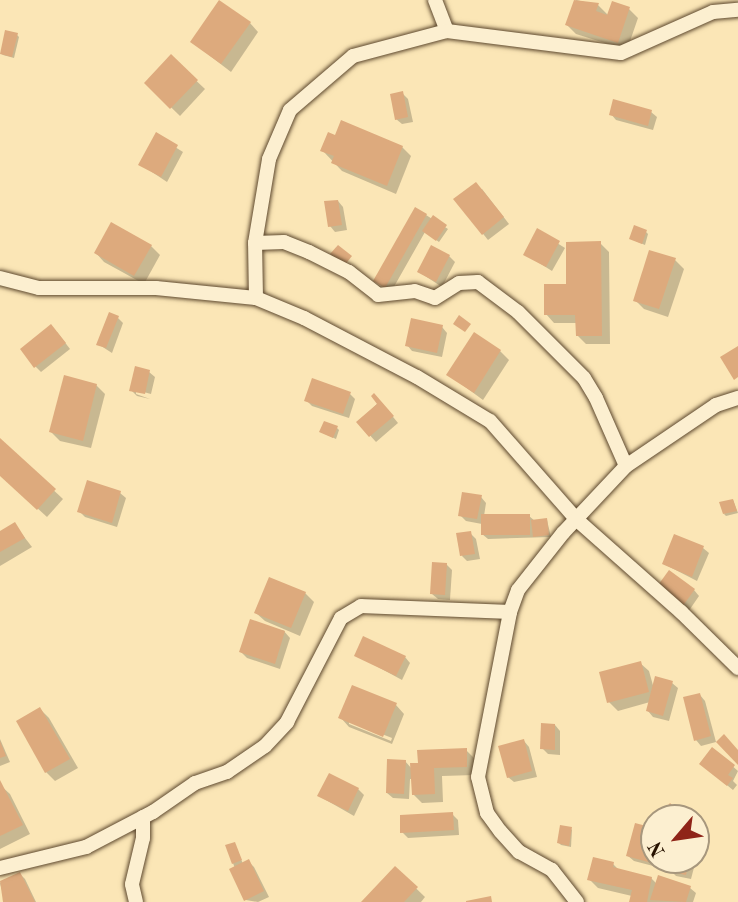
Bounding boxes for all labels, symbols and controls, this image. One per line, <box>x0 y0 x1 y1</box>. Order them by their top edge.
north arrow <box>640 804 710 874</box>
text: N <box>646 837 670 859</box>

